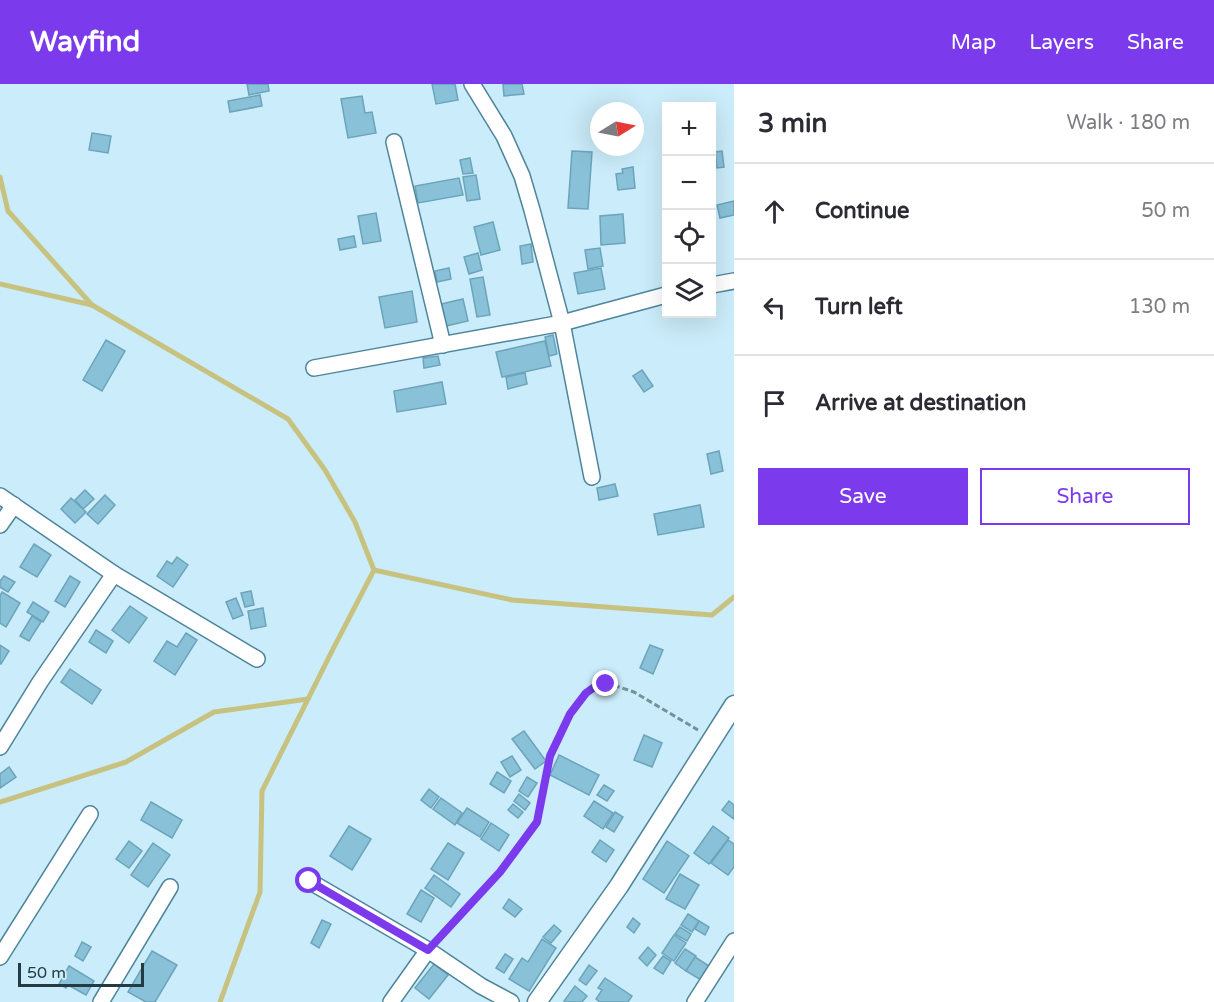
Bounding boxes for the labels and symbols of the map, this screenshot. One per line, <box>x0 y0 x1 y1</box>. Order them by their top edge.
north arrow <box>590 102 644 156</box>
route end <box>592 670 618 696</box>
route start <box>295 867 321 893</box>
scale bar <box>18 960 144 988</box>

